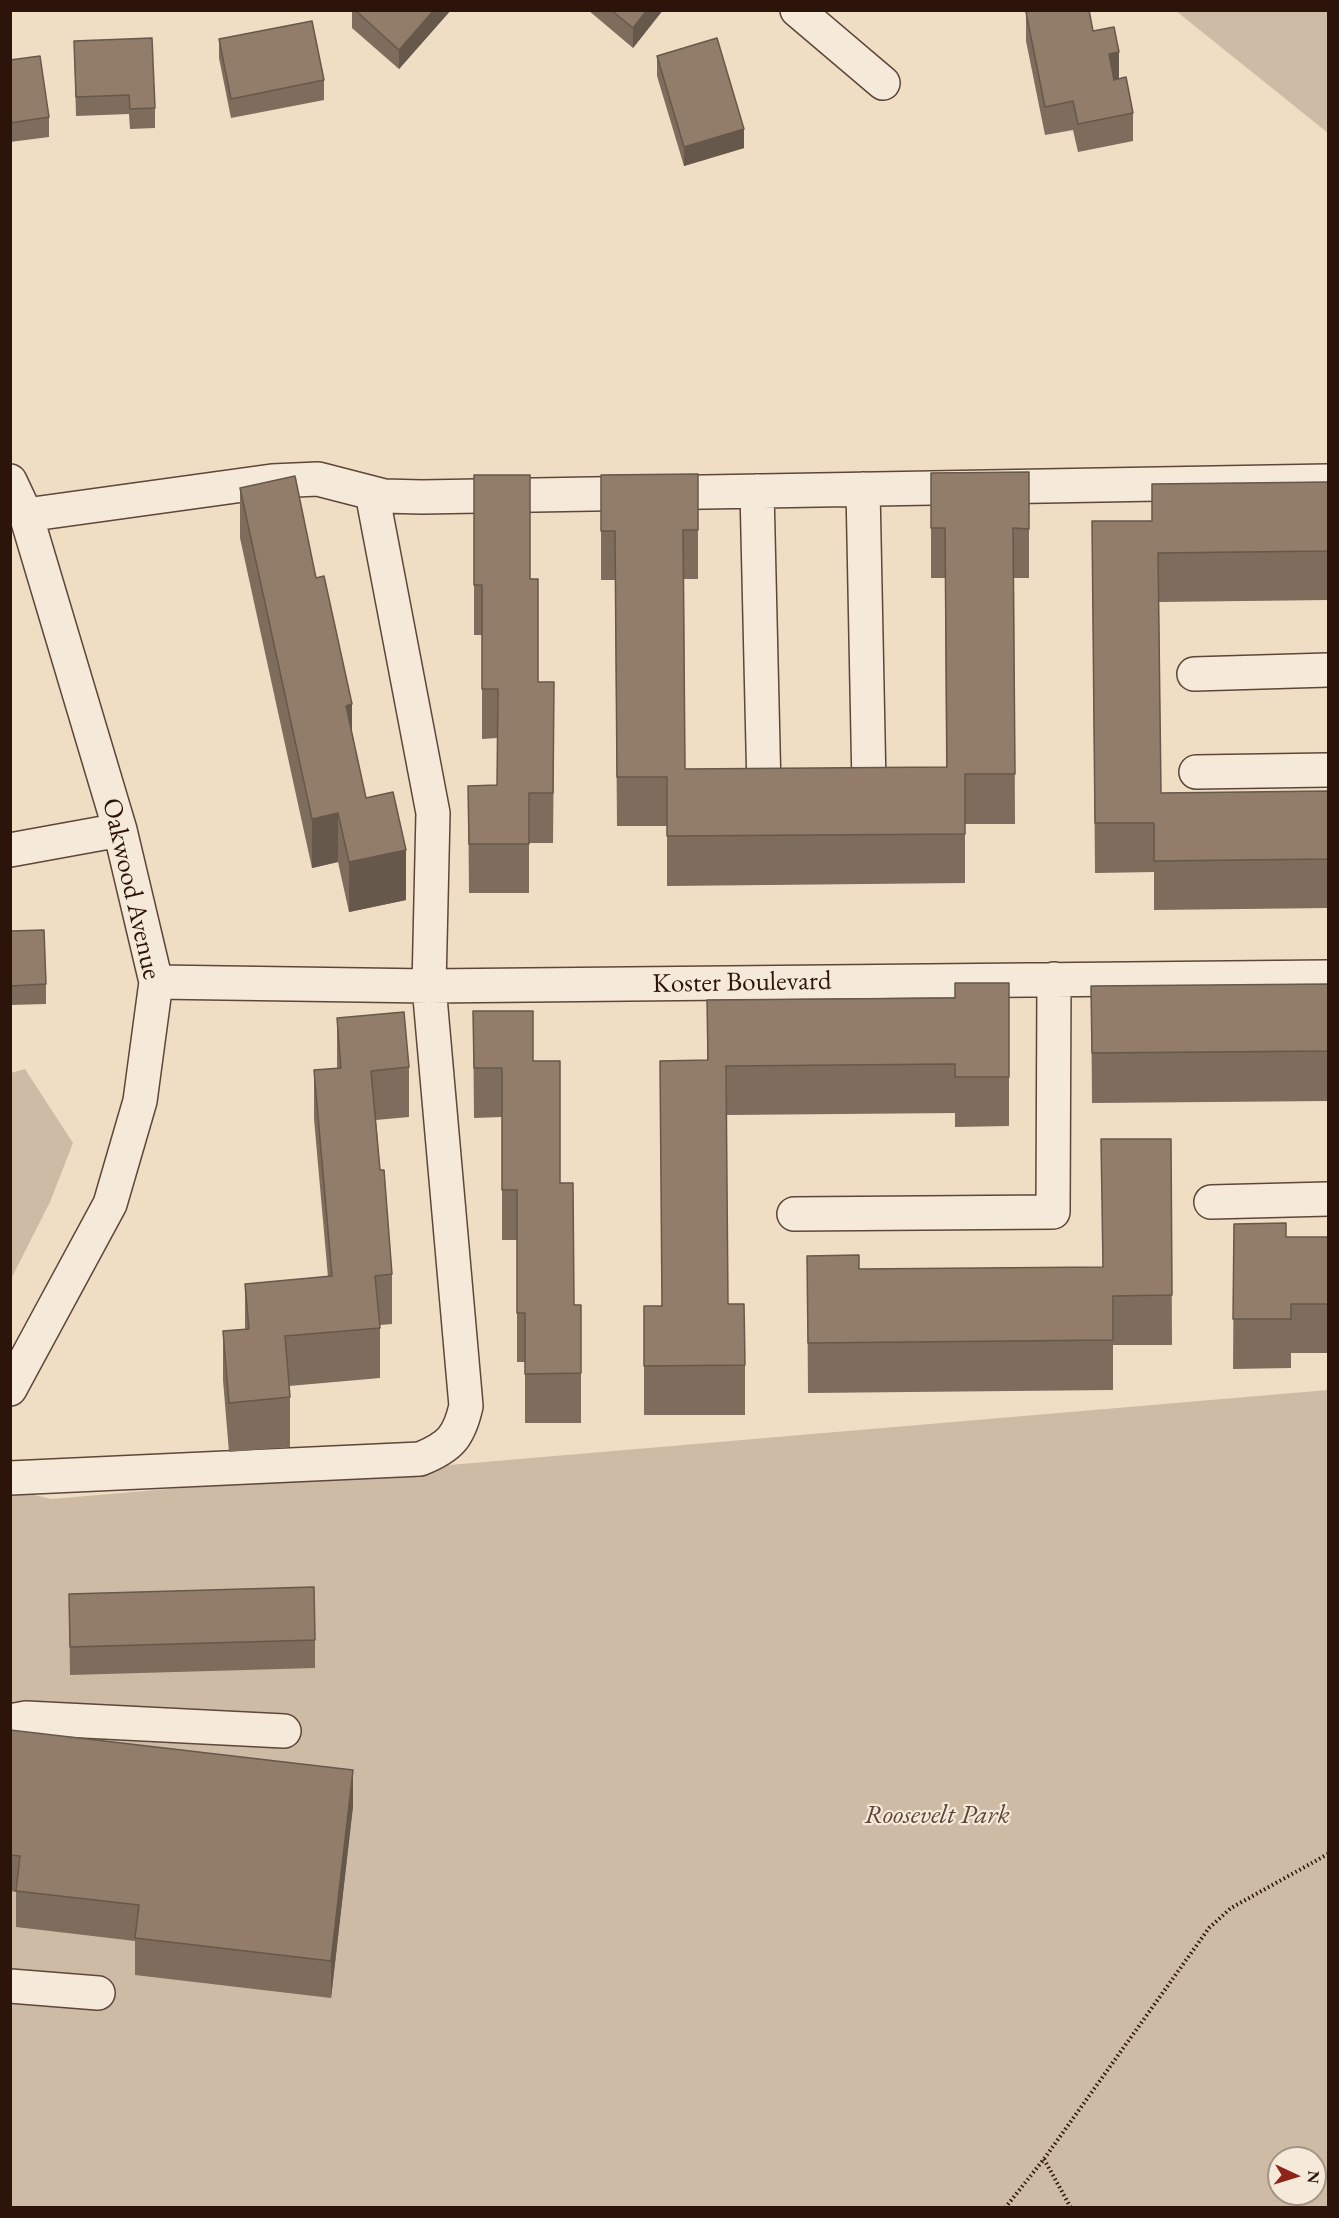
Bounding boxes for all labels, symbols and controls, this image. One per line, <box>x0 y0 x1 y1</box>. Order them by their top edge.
street label: Oakwood Avenue <box>94 795 168 983</box>
street label: Koster Boulevard <box>652 965 832 1001</box>
park label: Roosevelt Park <box>864 1800 1010 1832</box>
north arrow <box>1267 2146 1327 2206</box>
text: N <box>1303 2170 1324 2184</box>

